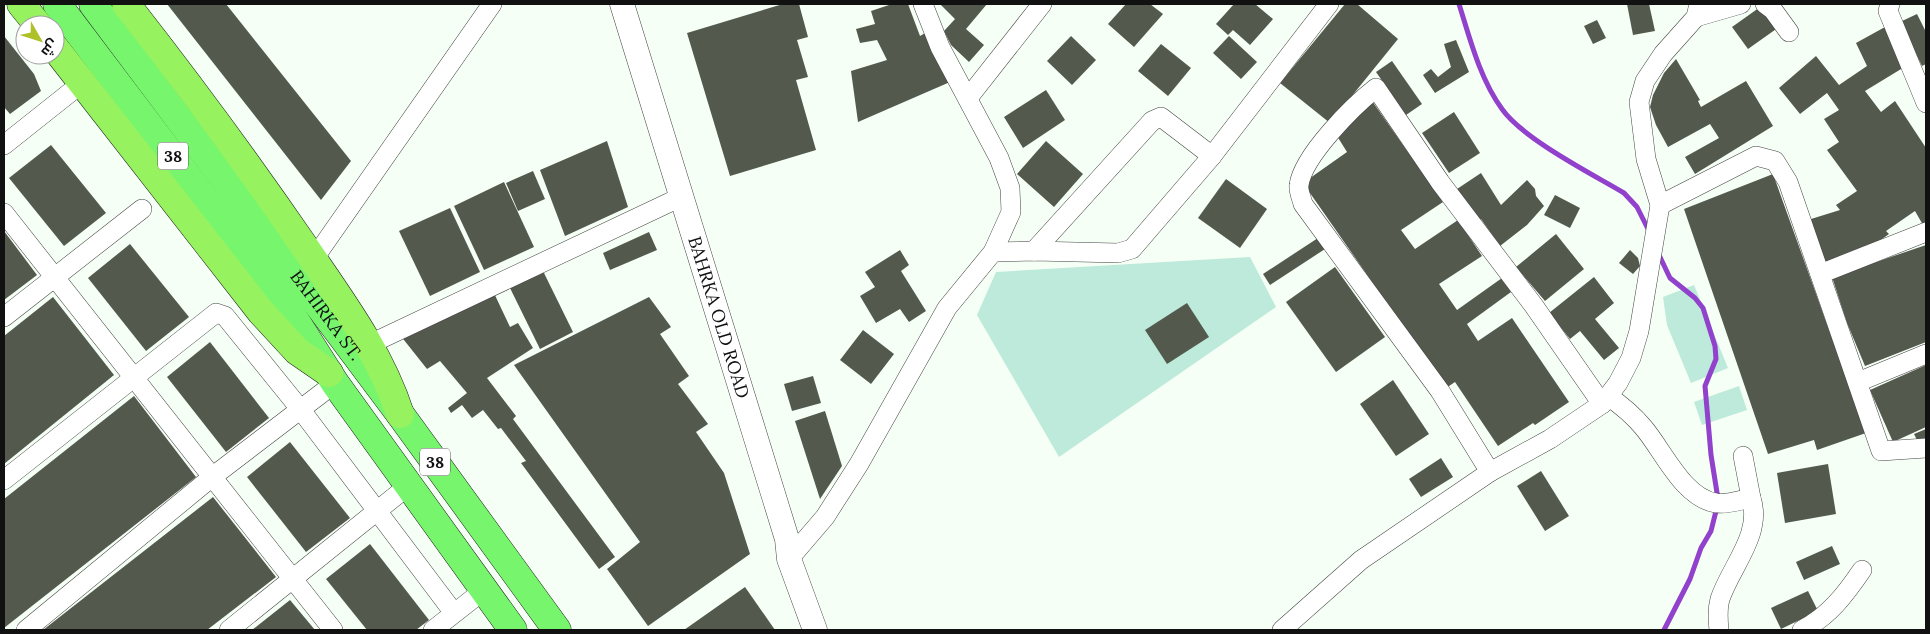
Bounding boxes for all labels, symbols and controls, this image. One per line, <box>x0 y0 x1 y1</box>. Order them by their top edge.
north arrow <box>15 15 65 65</box>
text: ش <box>37 36 63 61</box>
road number: 38 <box>158 142 188 170</box>
street label: BAHRKA OLD ROAD <box>683 233 755 401</box>
street label: BAHIRKA ST. <box>285 265 368 365</box>
road number: 38 <box>420 448 450 476</box>

